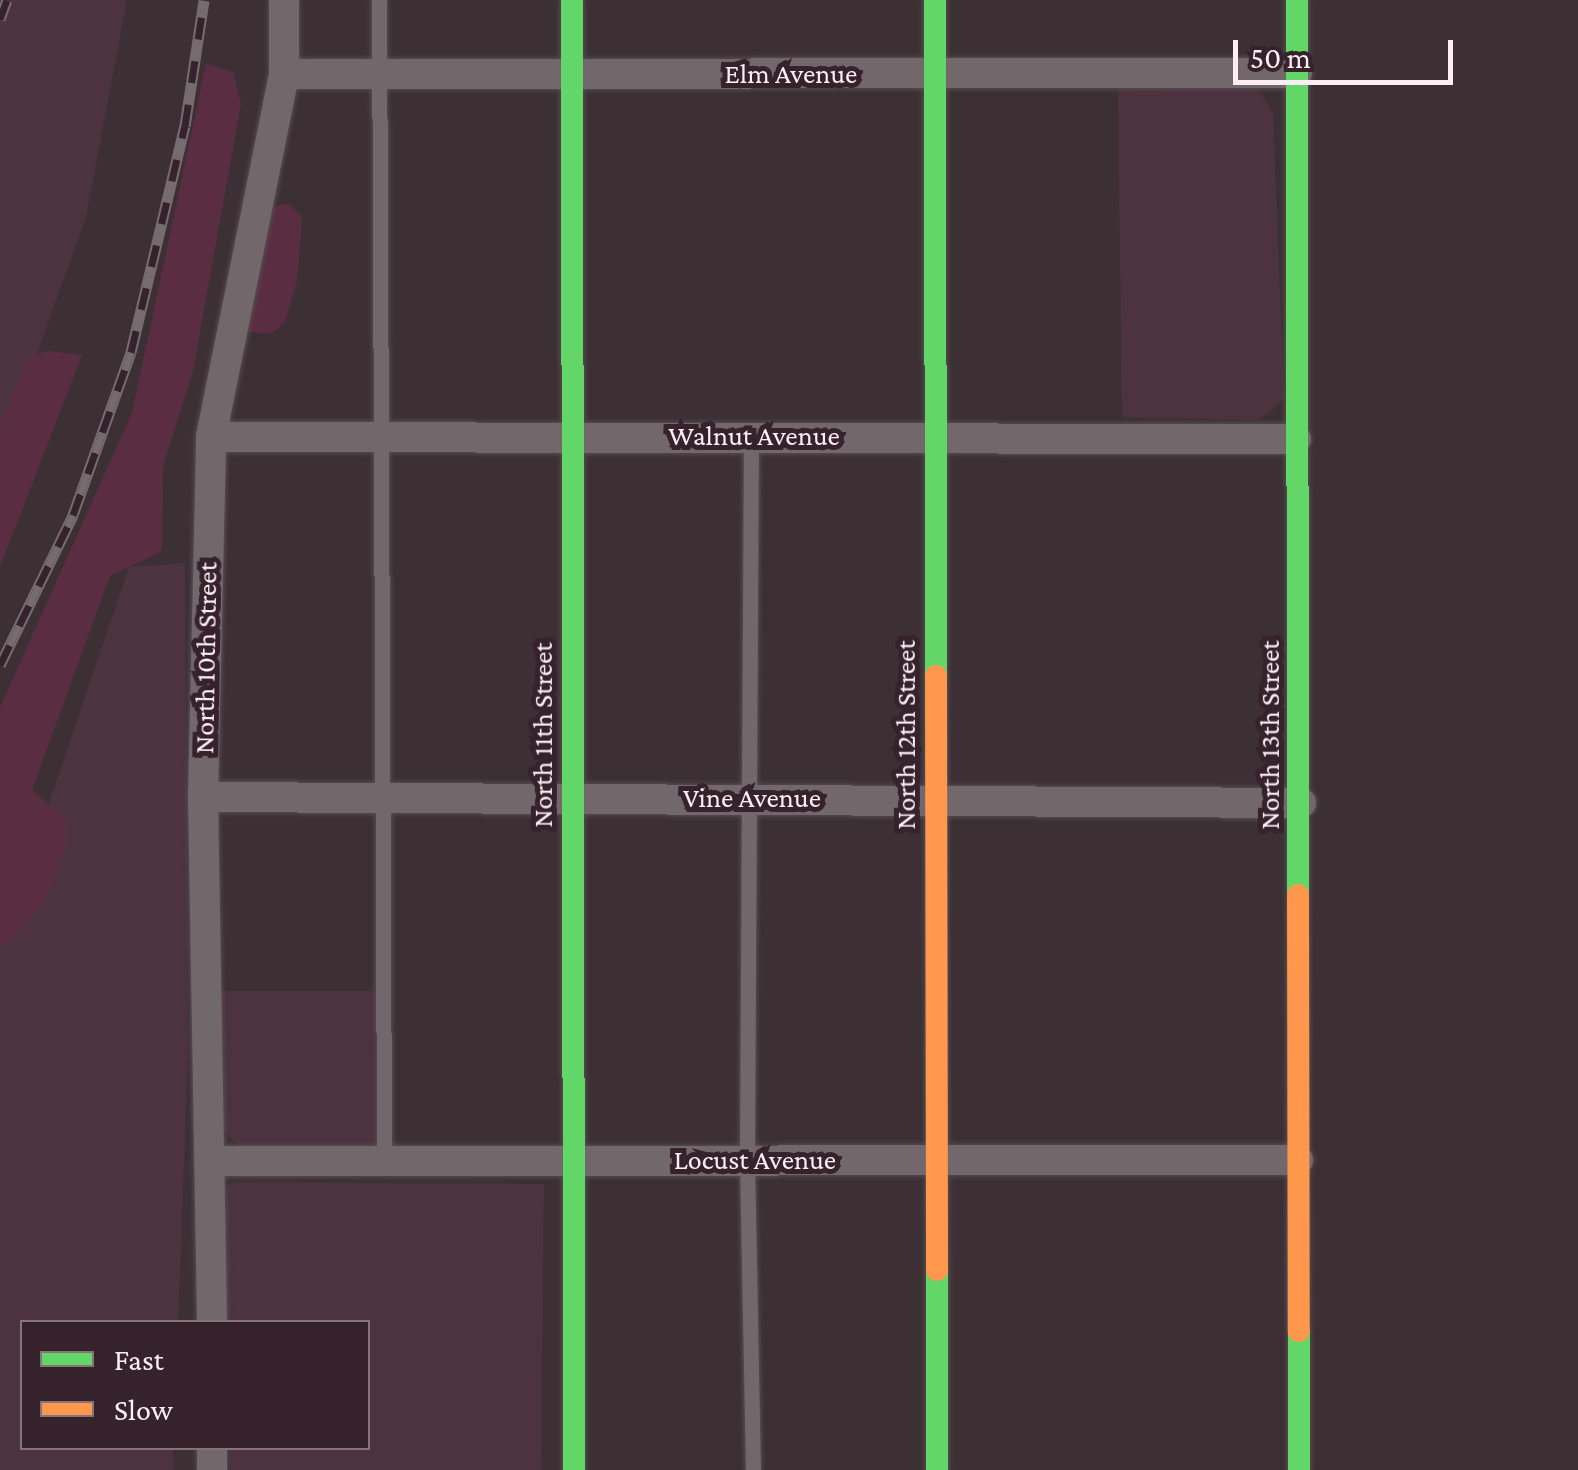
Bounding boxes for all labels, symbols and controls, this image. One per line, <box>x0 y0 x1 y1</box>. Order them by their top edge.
scale bar <box>1238 20 1458 82</box>
text: 50 m <box>1250 41 1311 74</box>
street label: Elm Avenue <box>725 57 857 91</box>
street label: Walnut Avenue <box>668 419 840 453</box>
street label: North 10th Street <box>188 562 224 754</box>
street label: North 12th Street <box>889 640 923 830</box>
street label: North 13th Street <box>1253 640 1287 830</box>
street label: North 11th Street <box>526 642 560 828</box>
street label: Vine Avenue <box>683 781 821 815</box>
street label: Locust Avenue <box>674 1143 836 1177</box>
legend <box>20 1320 370 1450</box>
text: Fast <box>114 1343 164 1376</box>
text: Slow <box>114 1393 173 1426</box>

